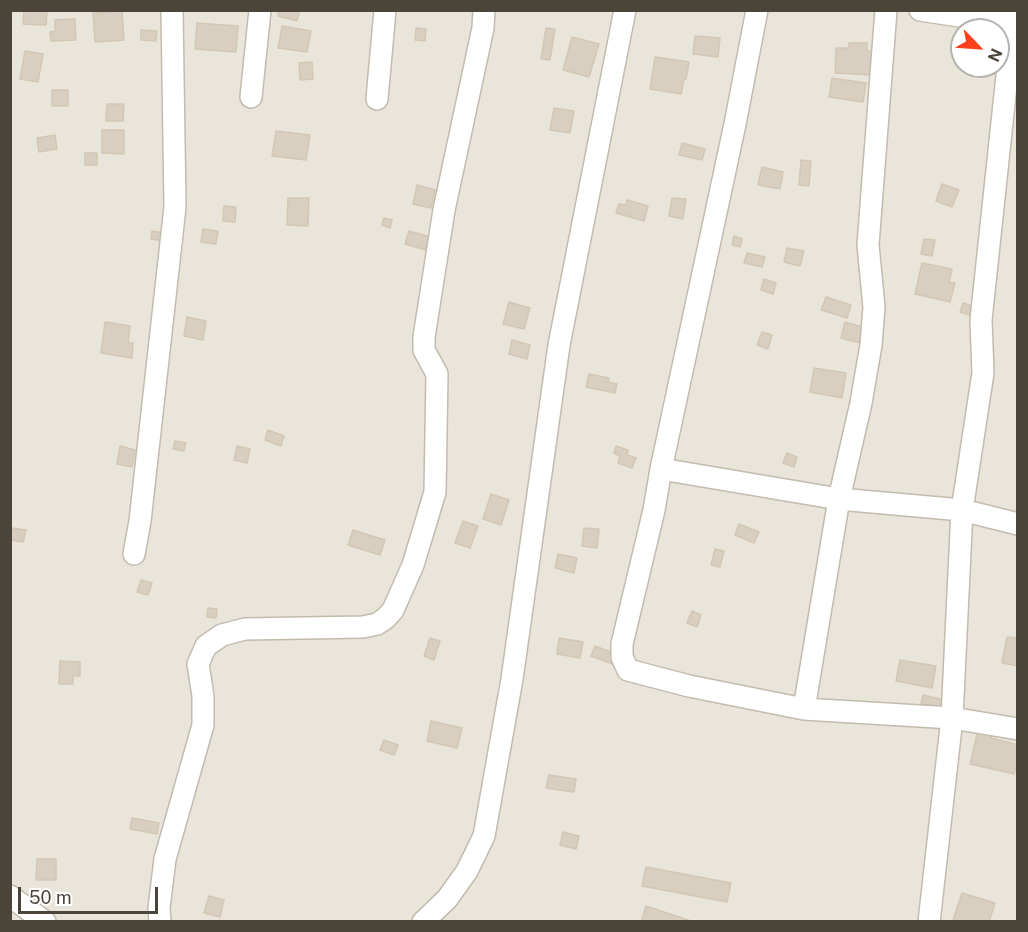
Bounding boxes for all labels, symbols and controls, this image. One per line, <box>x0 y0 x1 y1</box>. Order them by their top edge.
north arrow <box>950 18 1010 78</box>
text: N <box>984 45 1006 65</box>
scale bar <box>21 875 160 913</box>
text: 50 m <box>29 887 72 908</box>

